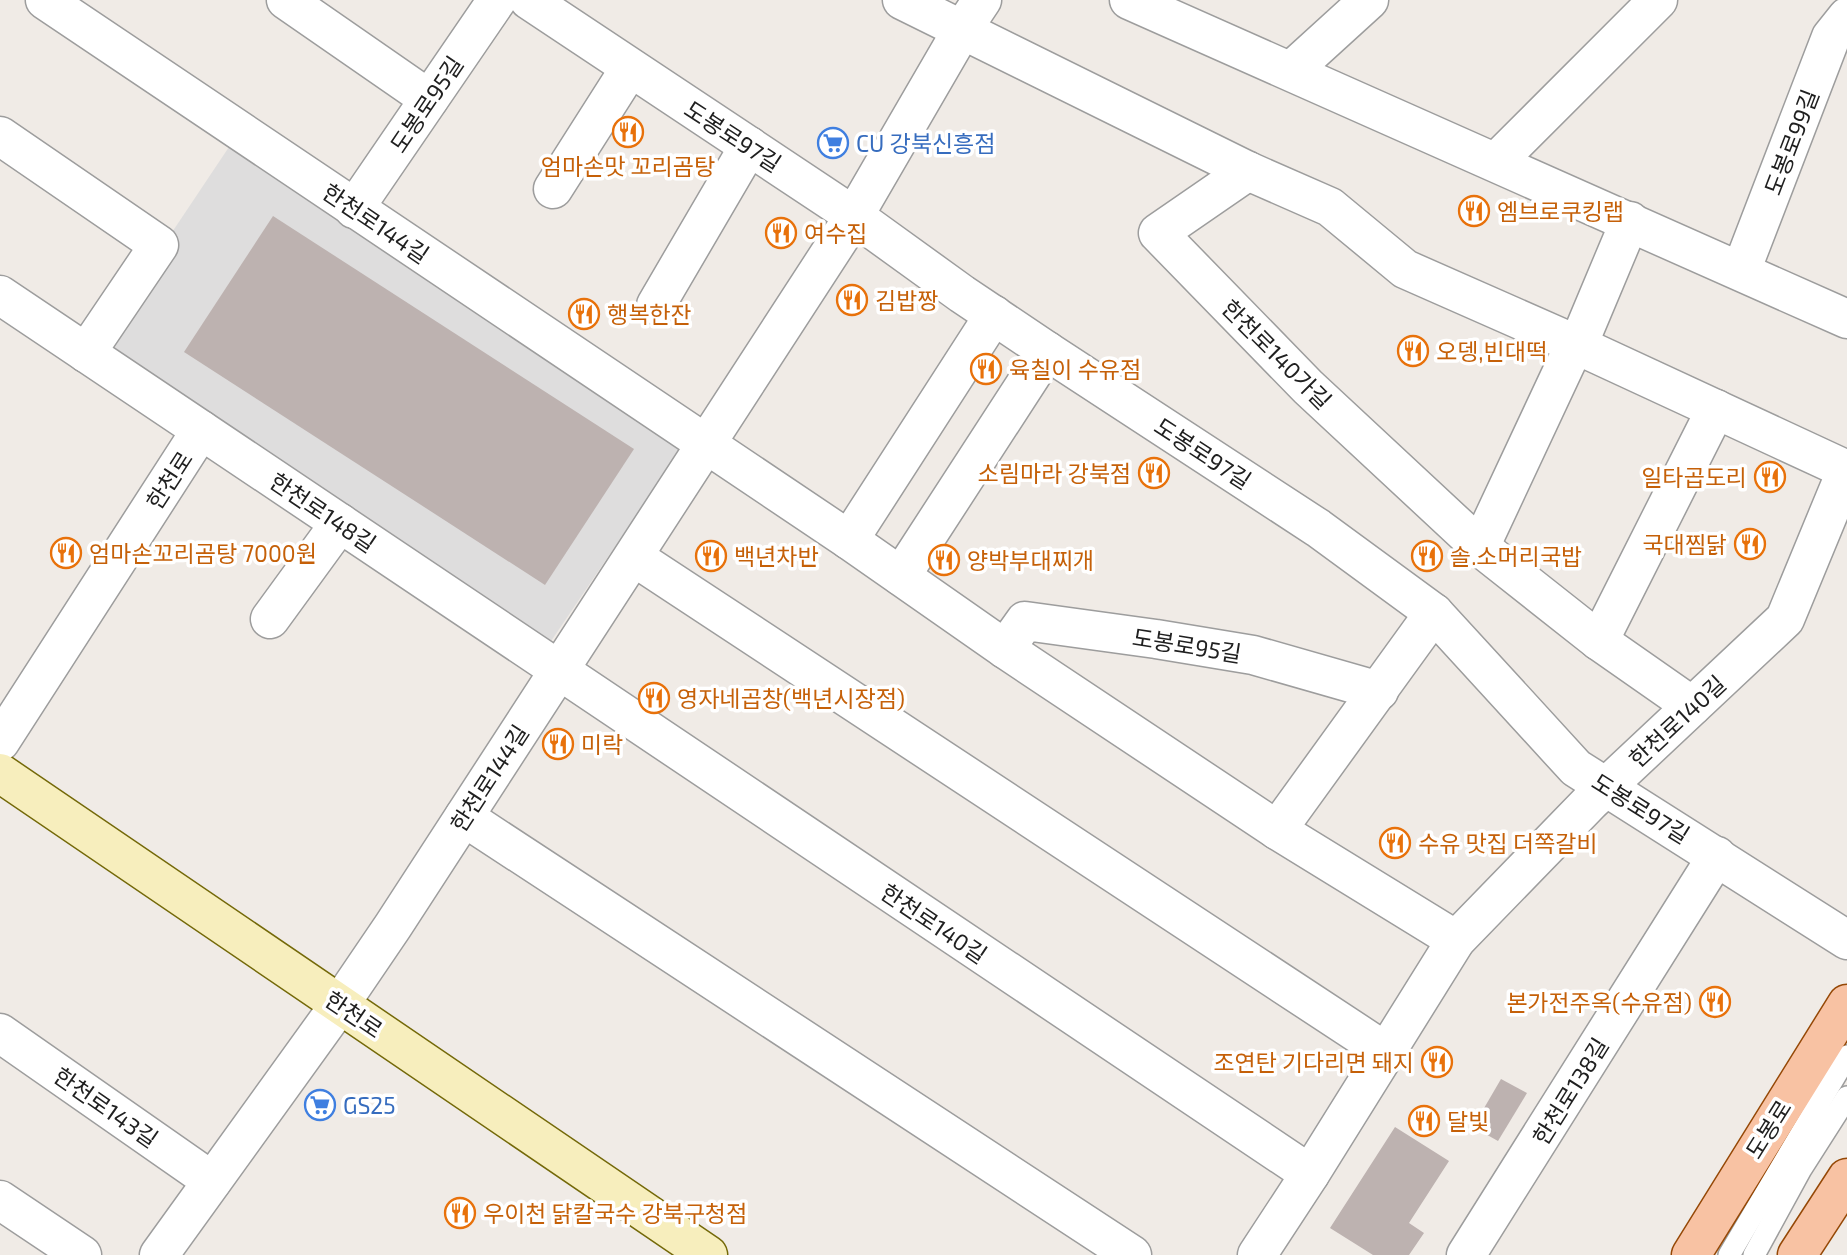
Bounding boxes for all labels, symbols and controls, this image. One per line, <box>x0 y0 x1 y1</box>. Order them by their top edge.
street label: 도봉로95길 <box>384 51 468 157</box>
street label: 도봉로99길 <box>1758 85 1824 199</box>
street label: 도봉로97길 <box>679 94 787 178</box>
restaurant icon: 엄마손맛 꼬리곰탕 <box>611 115 645 149</box>
supermarket icon: CU 강북신흥점 <box>816 126 850 160</box>
place label: CU 강북신흥점 <box>856 129 995 157</box>
place label: 엄마손맛 꼬리곰탕 <box>541 152 715 180</box>
street label: 한천로144길 <box>318 177 434 269</box>
restaurant icon: 엠브로쿠킹랩 <box>1457 194 1491 228</box>
place label: 엠브로쿠킹랩 <box>1497 197 1624 225</box>
restaurant icon: 여수집 <box>764 216 798 250</box>
place label: 여수집 <box>804 219 867 247</box>
restaurant icon: 김밥짱 <box>835 283 869 317</box>
place label: 김밥짱 <box>875 286 938 314</box>
street label: 한천로140가길 <box>1217 294 1337 414</box>
restaurant icon: 행복한잔 <box>567 297 601 331</box>
place label: 행복한잔 <box>607 300 692 328</box>
restaurant icon: 오뎅,빈대떡 <box>1396 334 1430 368</box>
place label: 오뎅,빈대떡 <box>1436 337 1547 365</box>
restaurant icon: 육칠이 수유점 <box>969 352 1003 386</box>
place label: 육칠이 수유점 <box>1009 355 1141 383</box>
street label: 도봉로97길 <box>1149 411 1257 495</box>
street label: 한천로 <box>140 446 198 514</box>
restaurant icon: 소림마라 강북점 <box>1137 456 1171 490</box>
place label: 소림마라 강북점 <box>978 459 1131 487</box>
restaurant icon: 일타곱도리 <box>1753 460 1787 494</box>
place label: 일타곱도리 <box>1641 463 1747 491</box>
street label: 한천로148길 <box>265 466 381 558</box>
restaurant icon: 국대찜닭 <box>1733 527 1767 561</box>
place label: 국대찜닭 <box>1642 530 1727 558</box>
restaurant icon: 엄마손꼬리곰탕 7000원 <box>49 536 83 570</box>
place label: 엄마손꼬리곰탕 7000원 <box>89 539 317 567</box>
restaurant icon: 백년차반 <box>694 539 728 573</box>
restaurant icon: 솔.소머리국밥 <box>1410 539 1444 573</box>
place label: 백년차반 <box>734 542 819 570</box>
place label: 솔.소머리국밥 <box>1450 542 1582 570</box>
restaurant icon: 양박부대찌개 <box>927 543 961 577</box>
place label: 양박부대찌개 <box>967 546 1094 574</box>
street label: 도봉로95길 <box>1130 623 1244 667</box>
street label: 한천로140길 <box>1623 669 1731 773</box>
restaurant icon: 영자네곱창(백년시장점) <box>637 681 671 715</box>
place label: 영자네곱창(백년시장점) <box>677 684 905 712</box>
street label: 한천로144길 <box>444 719 534 837</box>
restaurant icon: 미락 <box>541 727 575 761</box>
place label: 미락 <box>581 730 623 758</box>
street label: 도봉로97길 <box>1587 767 1695 849</box>
restaurant icon: 수유 맛집 더쪽갈비 <box>1378 826 1412 860</box>
place label: 수유 맛집 더쪽갈비 <box>1418 829 1598 857</box>
street label: 한천로140길 <box>876 877 992 969</box>
street label: 한천로 <box>320 985 388 1043</box>
restaurant icon: 본가전주옥(수유점) <box>1698 985 1732 1019</box>
place label: 본가전주옥(수유점) <box>1506 988 1692 1016</box>
street label: 한천로138길 <box>1526 1032 1614 1150</box>
restaurant icon: 조연탄 기다리면 돼지 <box>1420 1045 1454 1079</box>
place label: 조연탄 기다리면 돼지 <box>1213 1048 1414 1076</box>
street label: 한천로143길 <box>49 1061 163 1153</box>
supermarket icon: GS25 <box>303 1088 337 1122</box>
place label: GS25 <box>343 1091 396 1119</box>
street label: 도봉로 <box>1739 1095 1797 1163</box>
restaurant icon: 달빛 <box>1407 1104 1441 1138</box>
place label: 달빛 <box>1447 1107 1489 1135</box>
restaurant icon: 우이천 닭칼국수 강북구청점 <box>443 1196 477 1230</box>
place label: 우이천 닭칼국수 강북구청점 <box>483 1199 747 1227</box>

